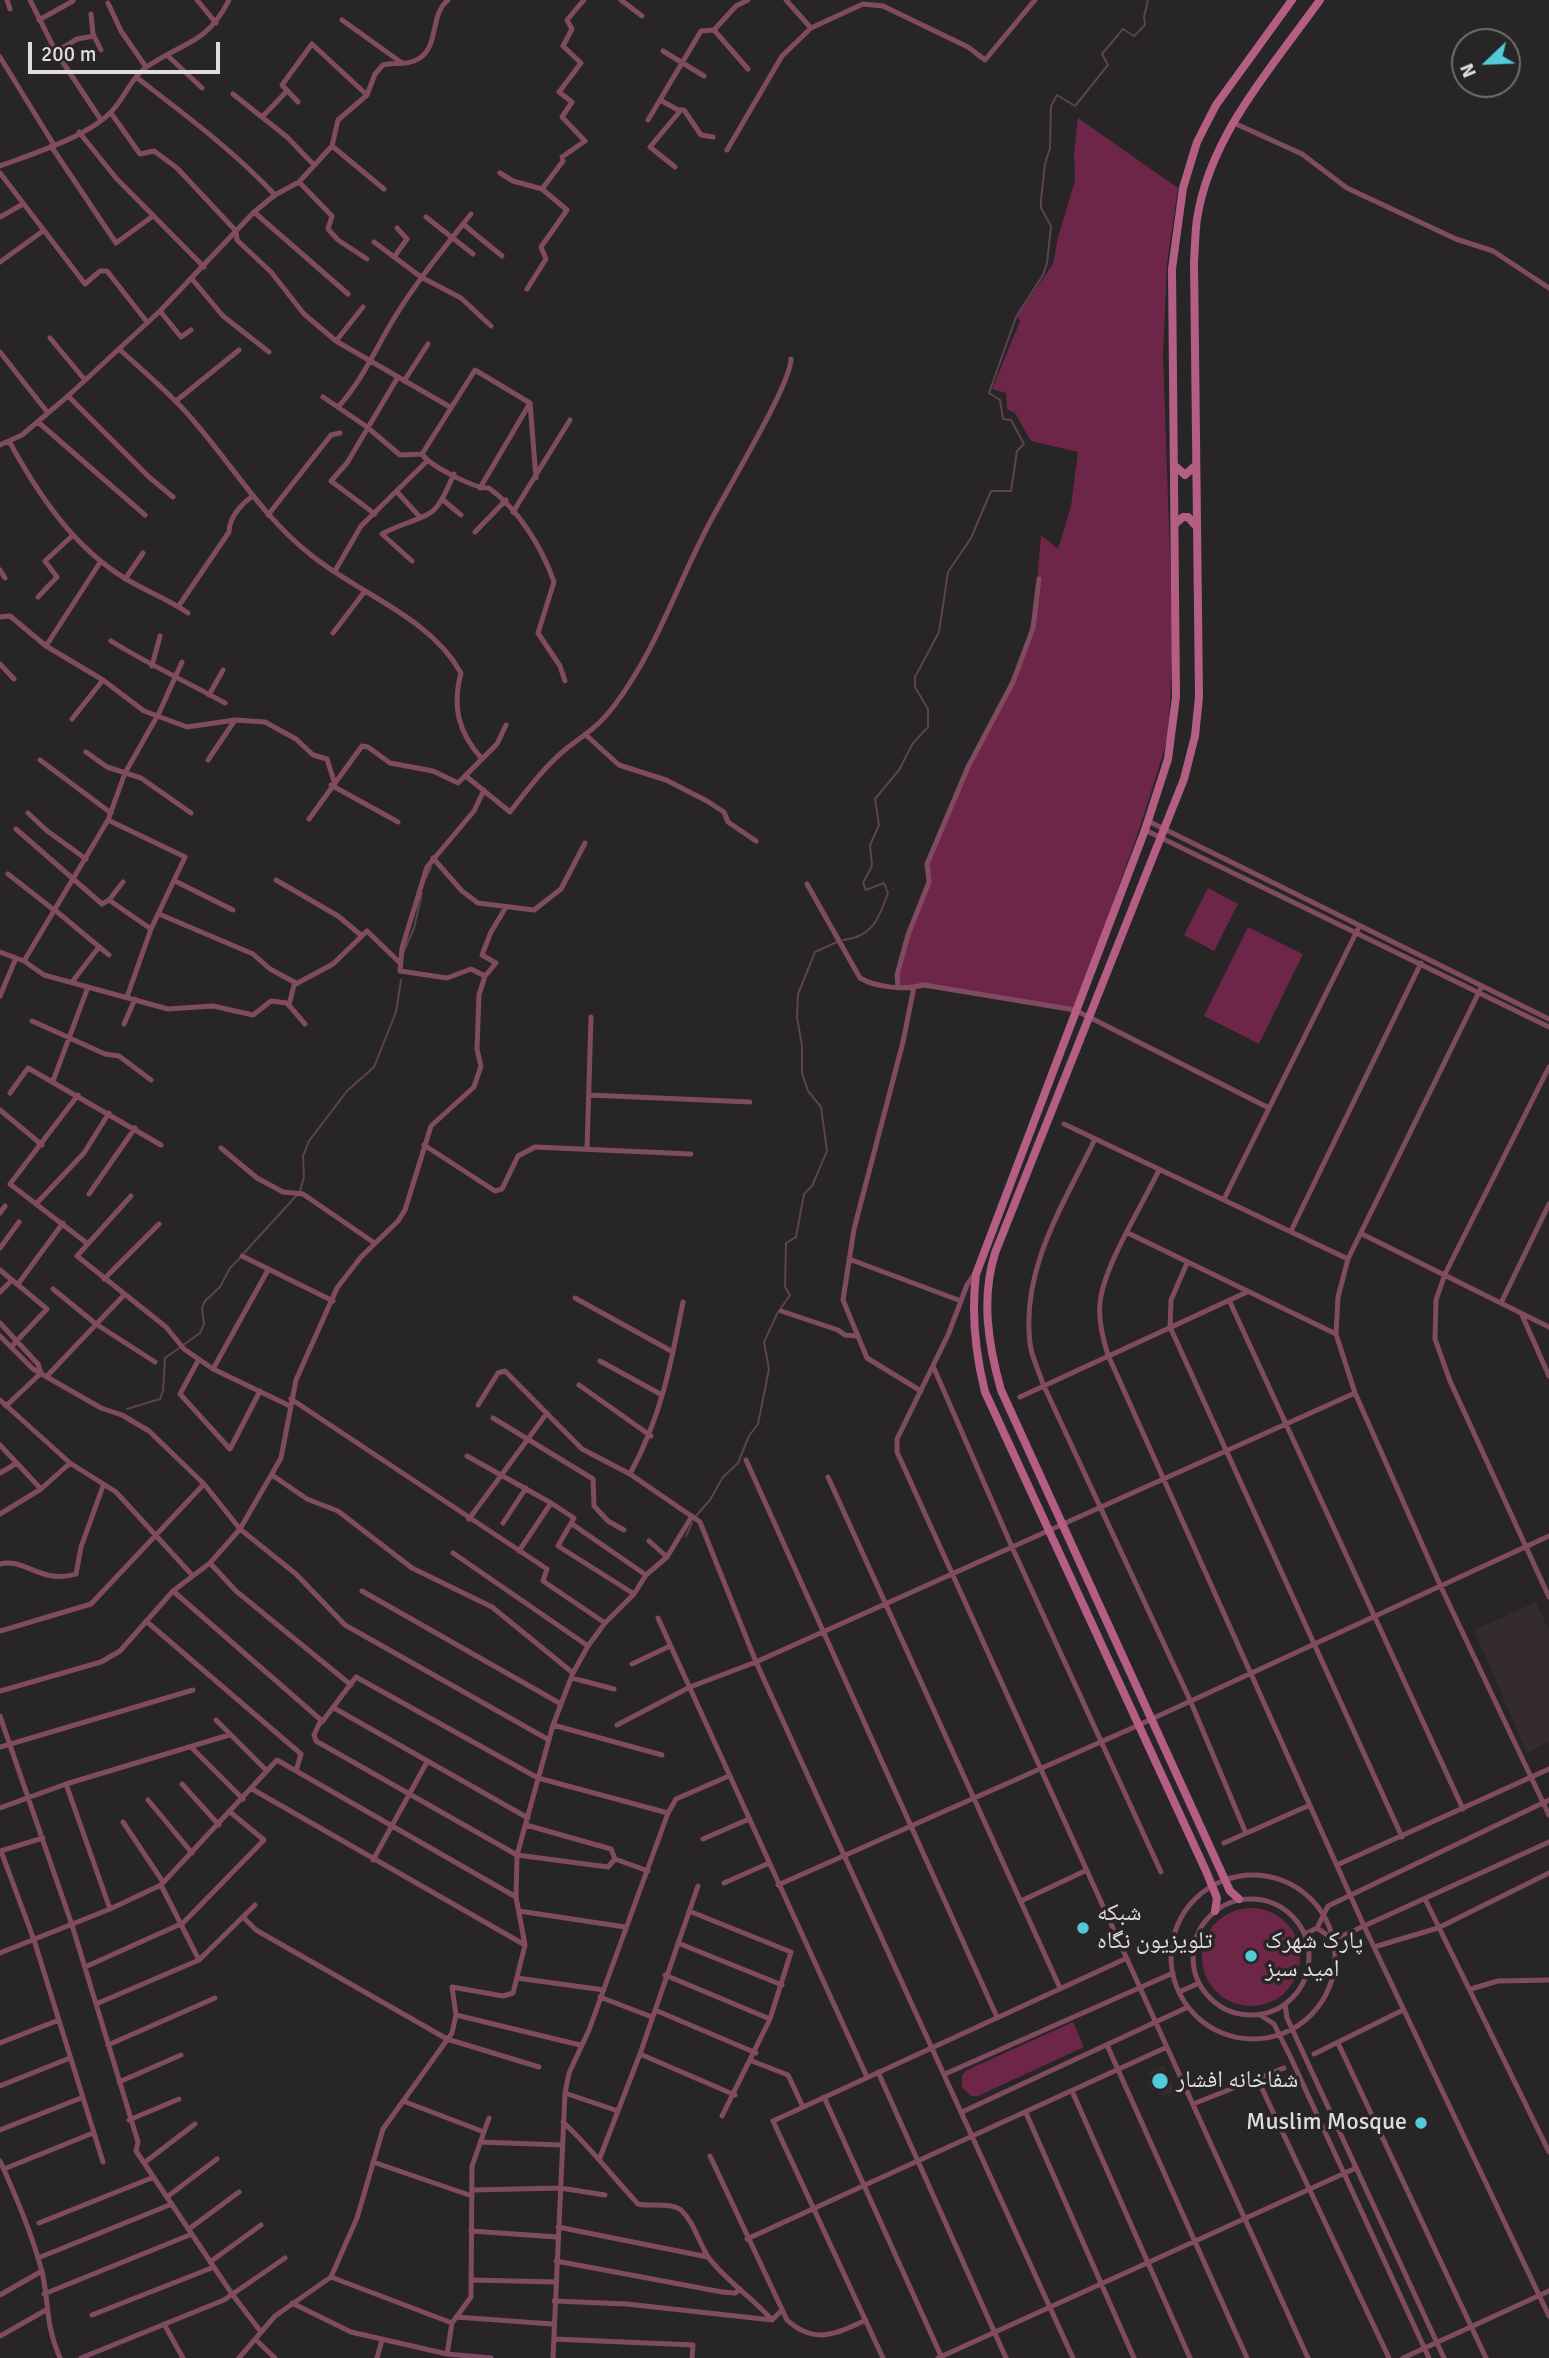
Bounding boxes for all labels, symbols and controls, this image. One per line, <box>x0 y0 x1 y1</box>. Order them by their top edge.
scale bar <box>32 28 224 72</box>
north arrow <box>1451 28 1521 98</box>
text: 200 m <box>41 41 96 67</box>
text: N <box>1455 60 1482 81</box>
place label: شبکه تلویزیون نگاه <box>1097 1900 1213 1956</box>
marker: شبکه تلویزیون نگاه <box>1075 1920 1091 1936</box>
place label: پارک شهرک امید سبز <box>1265 1928 1363 1984</box>
marker: پارک شهرک امید سبز <box>1243 1948 1259 1964</box>
place label: شفاخانه افشار <box>1176 2067 1298 2095</box>
marker: شفاخانه افشار <box>1150 2071 1170 2091</box>
place label: Muslim Mosque <box>1246 2109 1407 2137</box>
marker: Muslim Mosque <box>1413 2115 1429 2131</box>

